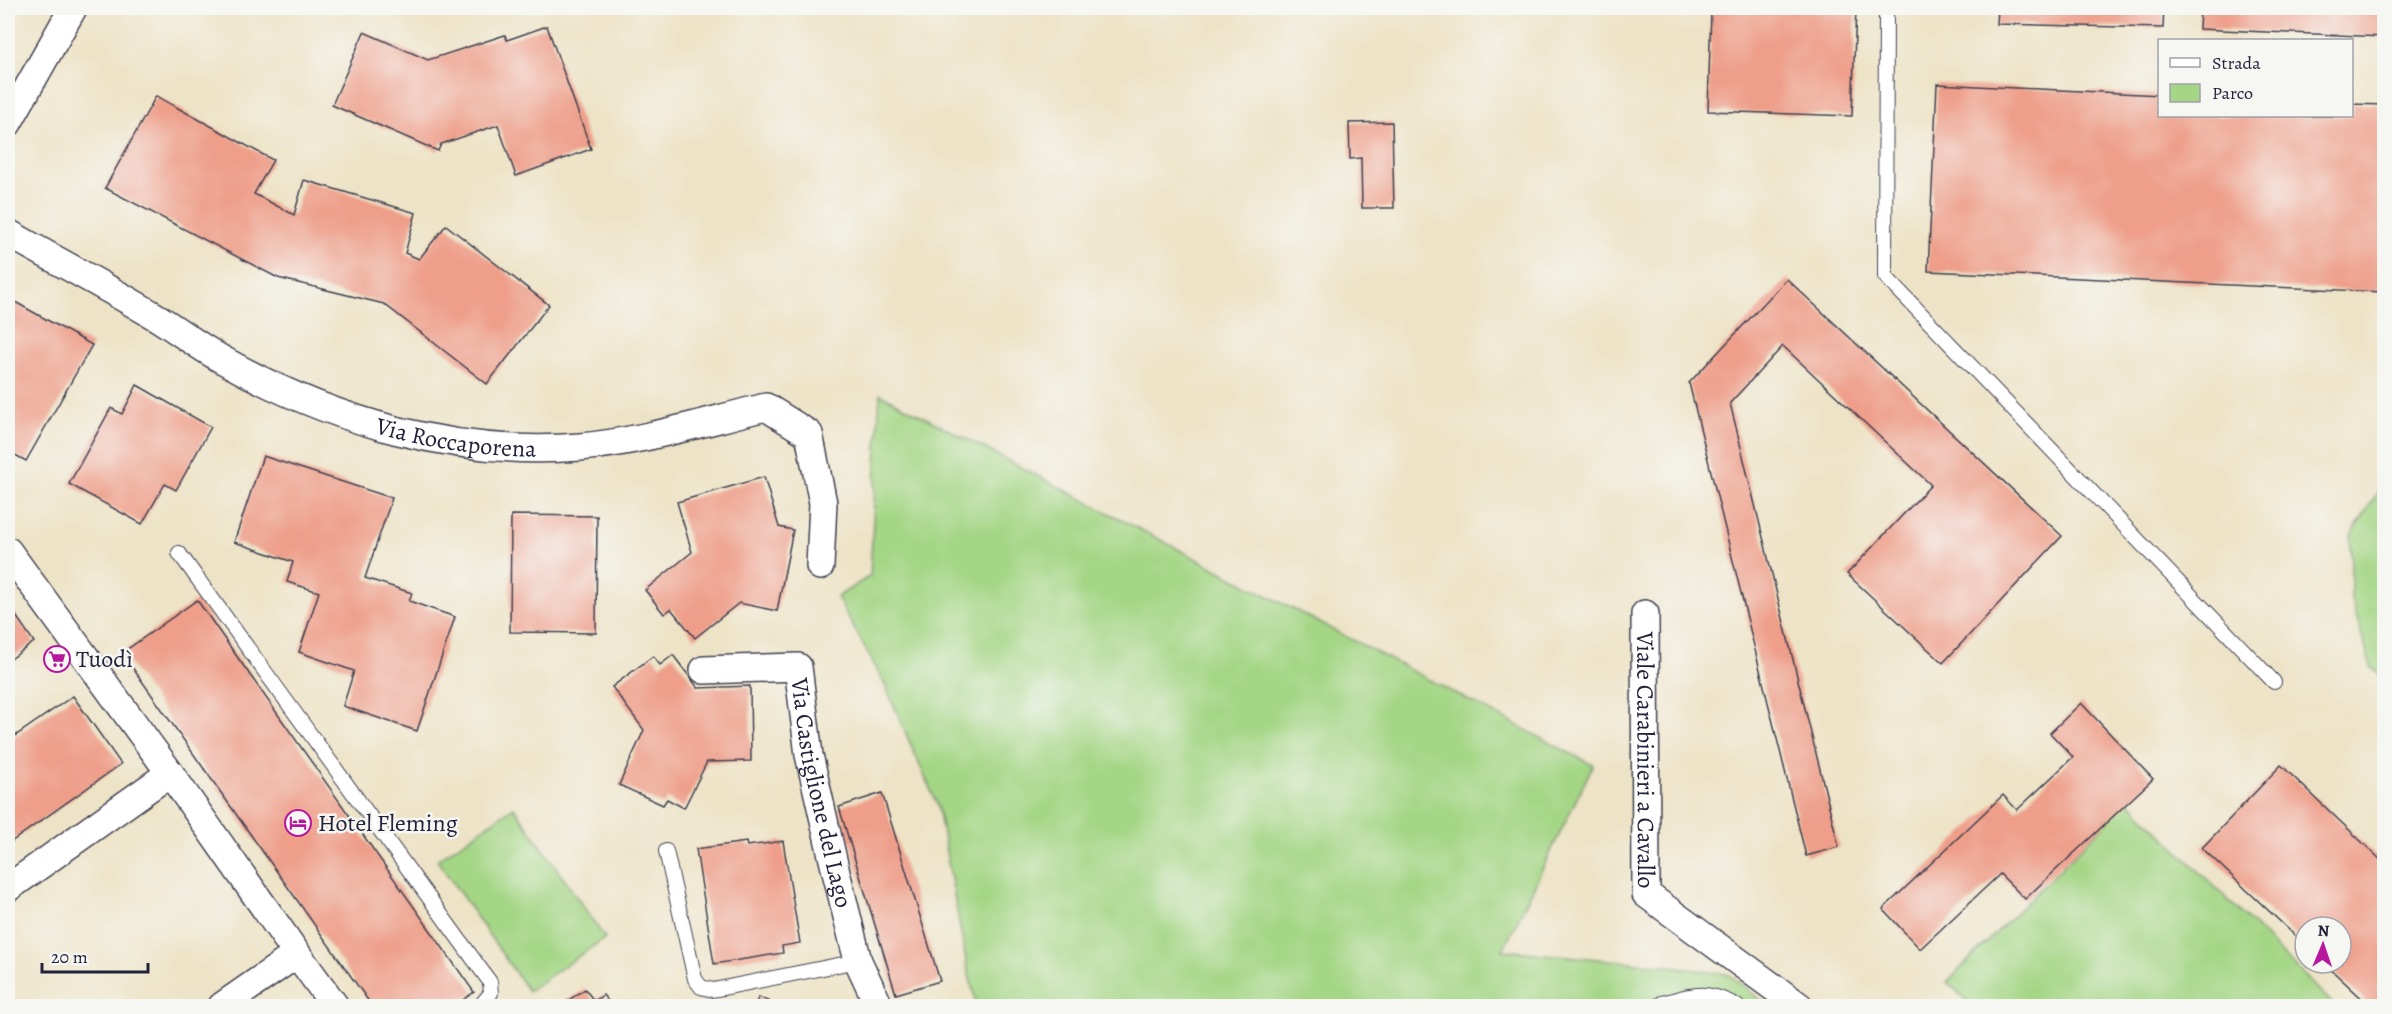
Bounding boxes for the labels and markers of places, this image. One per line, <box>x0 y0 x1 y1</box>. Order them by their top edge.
place label: Tuodì <box>76 643 133 675</box>
supermarket icon: Tuodì <box>42 644 72 674</box>
place label: Hotel Fleming <box>318 807 458 839</box>
hotel icon: Hotel Fleming <box>283 808 313 838</box>

